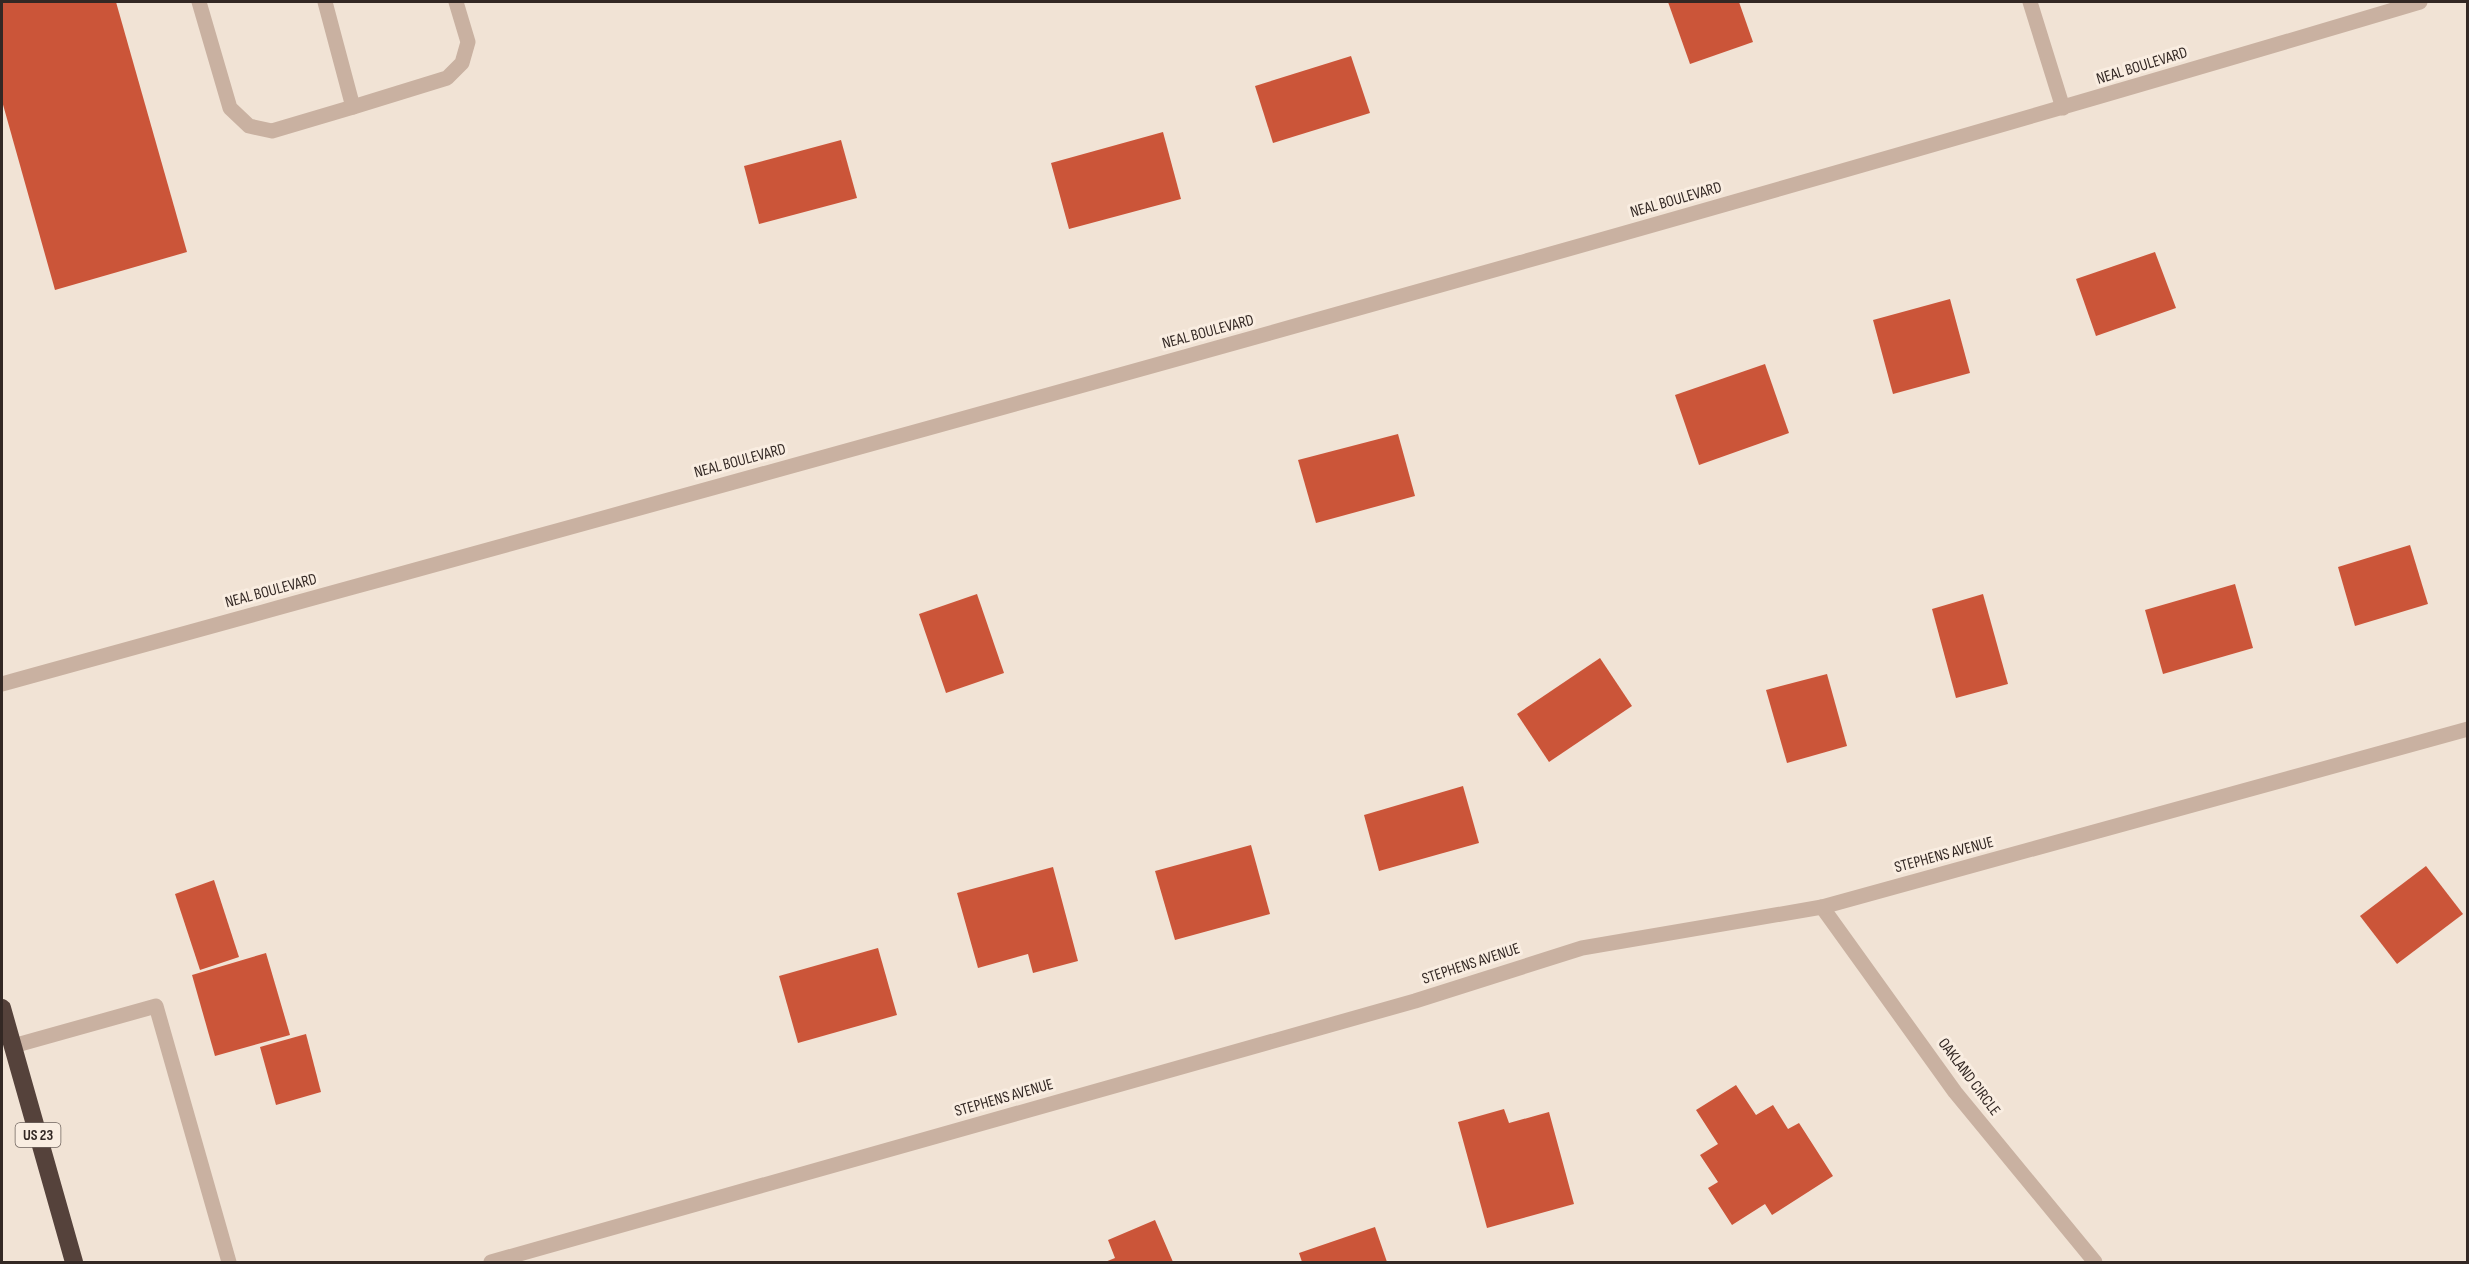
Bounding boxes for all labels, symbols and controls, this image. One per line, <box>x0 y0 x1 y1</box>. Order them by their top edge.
street label: NEAL BOULEVARD <box>2094 43 2190 89</box>
street label: NEAL BOULEVARD <box>1628 178 1724 222</box>
street label: NEAL BOULEVARD <box>1160 311 1256 353</box>
street label: NEAL BOULEVARD <box>692 440 788 482</box>
street label: NEAL BOULEVARD <box>223 570 319 612</box>
street label: STEPHENS AVENUE <box>1892 833 1996 877</box>
street label: STEPHENS AVENUE <box>1420 939 1522 989</box>
street label: OAKLAND CIRCLE <box>1934 1035 2004 1119</box>
street label: STEPHENS AVENUE <box>952 1075 1056 1121</box>
road number: US 23 <box>15 1123 60 1147</box>

